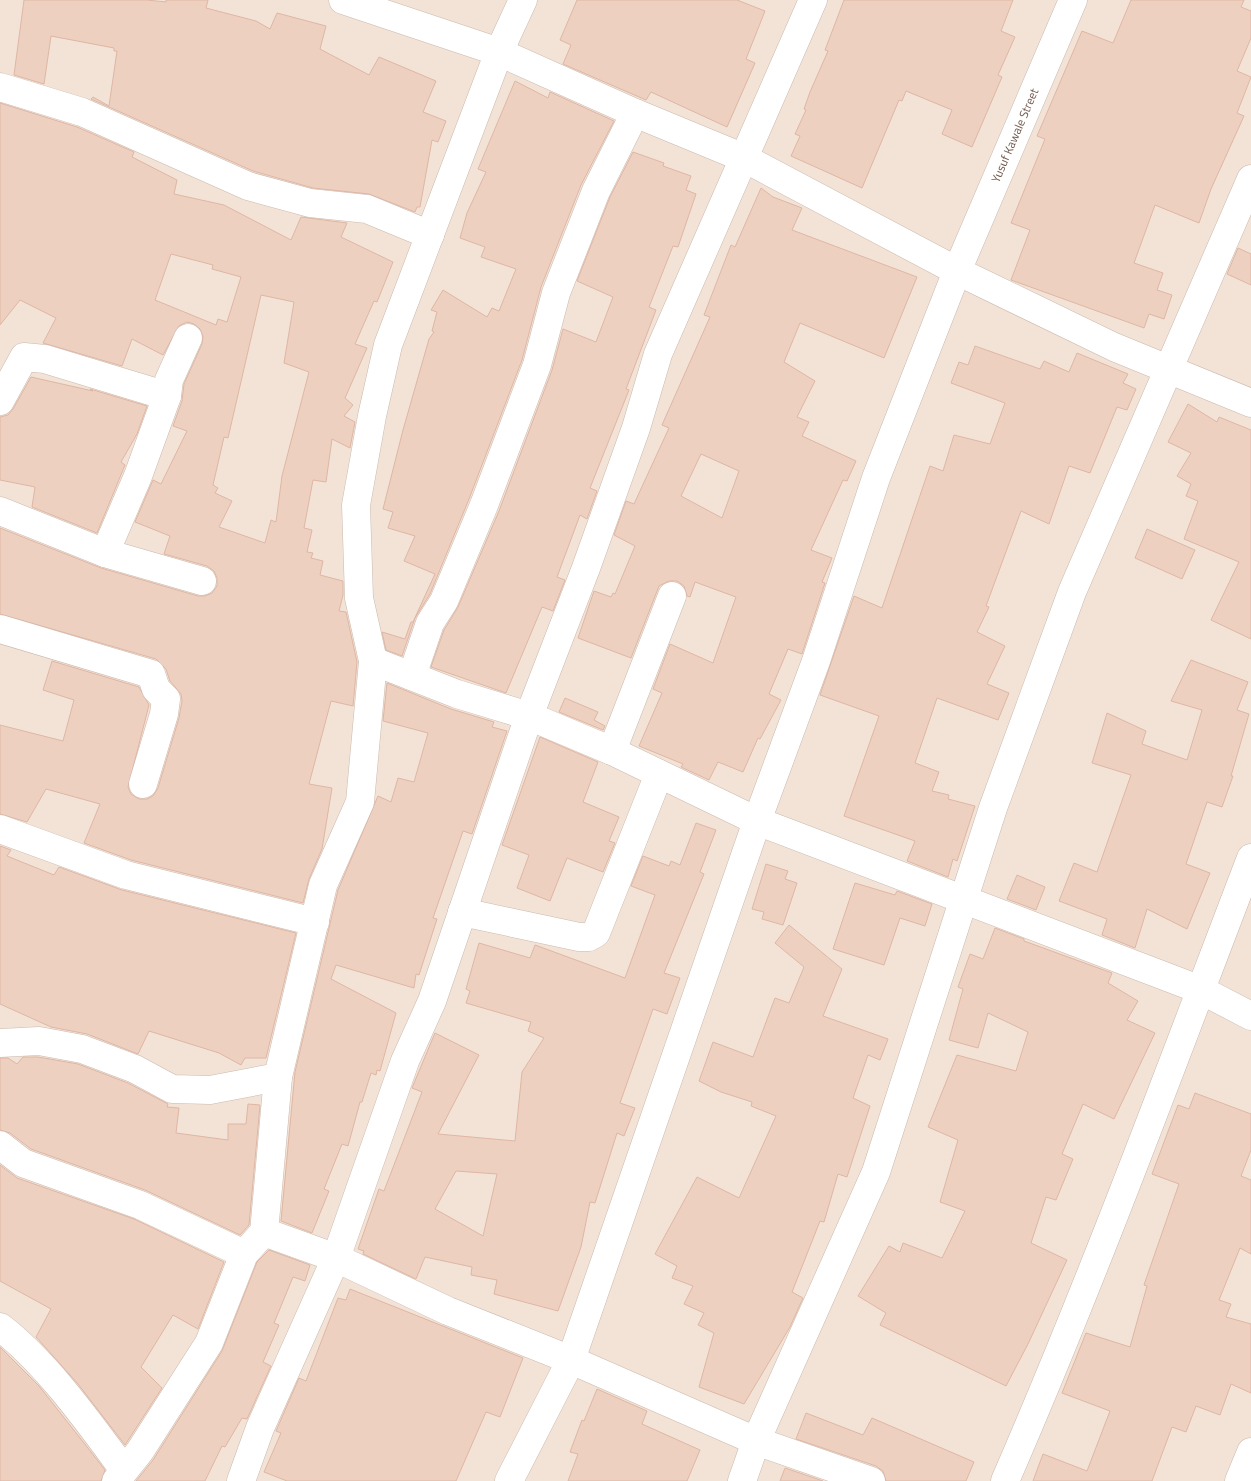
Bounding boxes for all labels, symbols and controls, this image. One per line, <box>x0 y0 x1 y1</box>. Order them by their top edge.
street label: Yusuf Kawale Street <box>986 84 1044 185</box>

